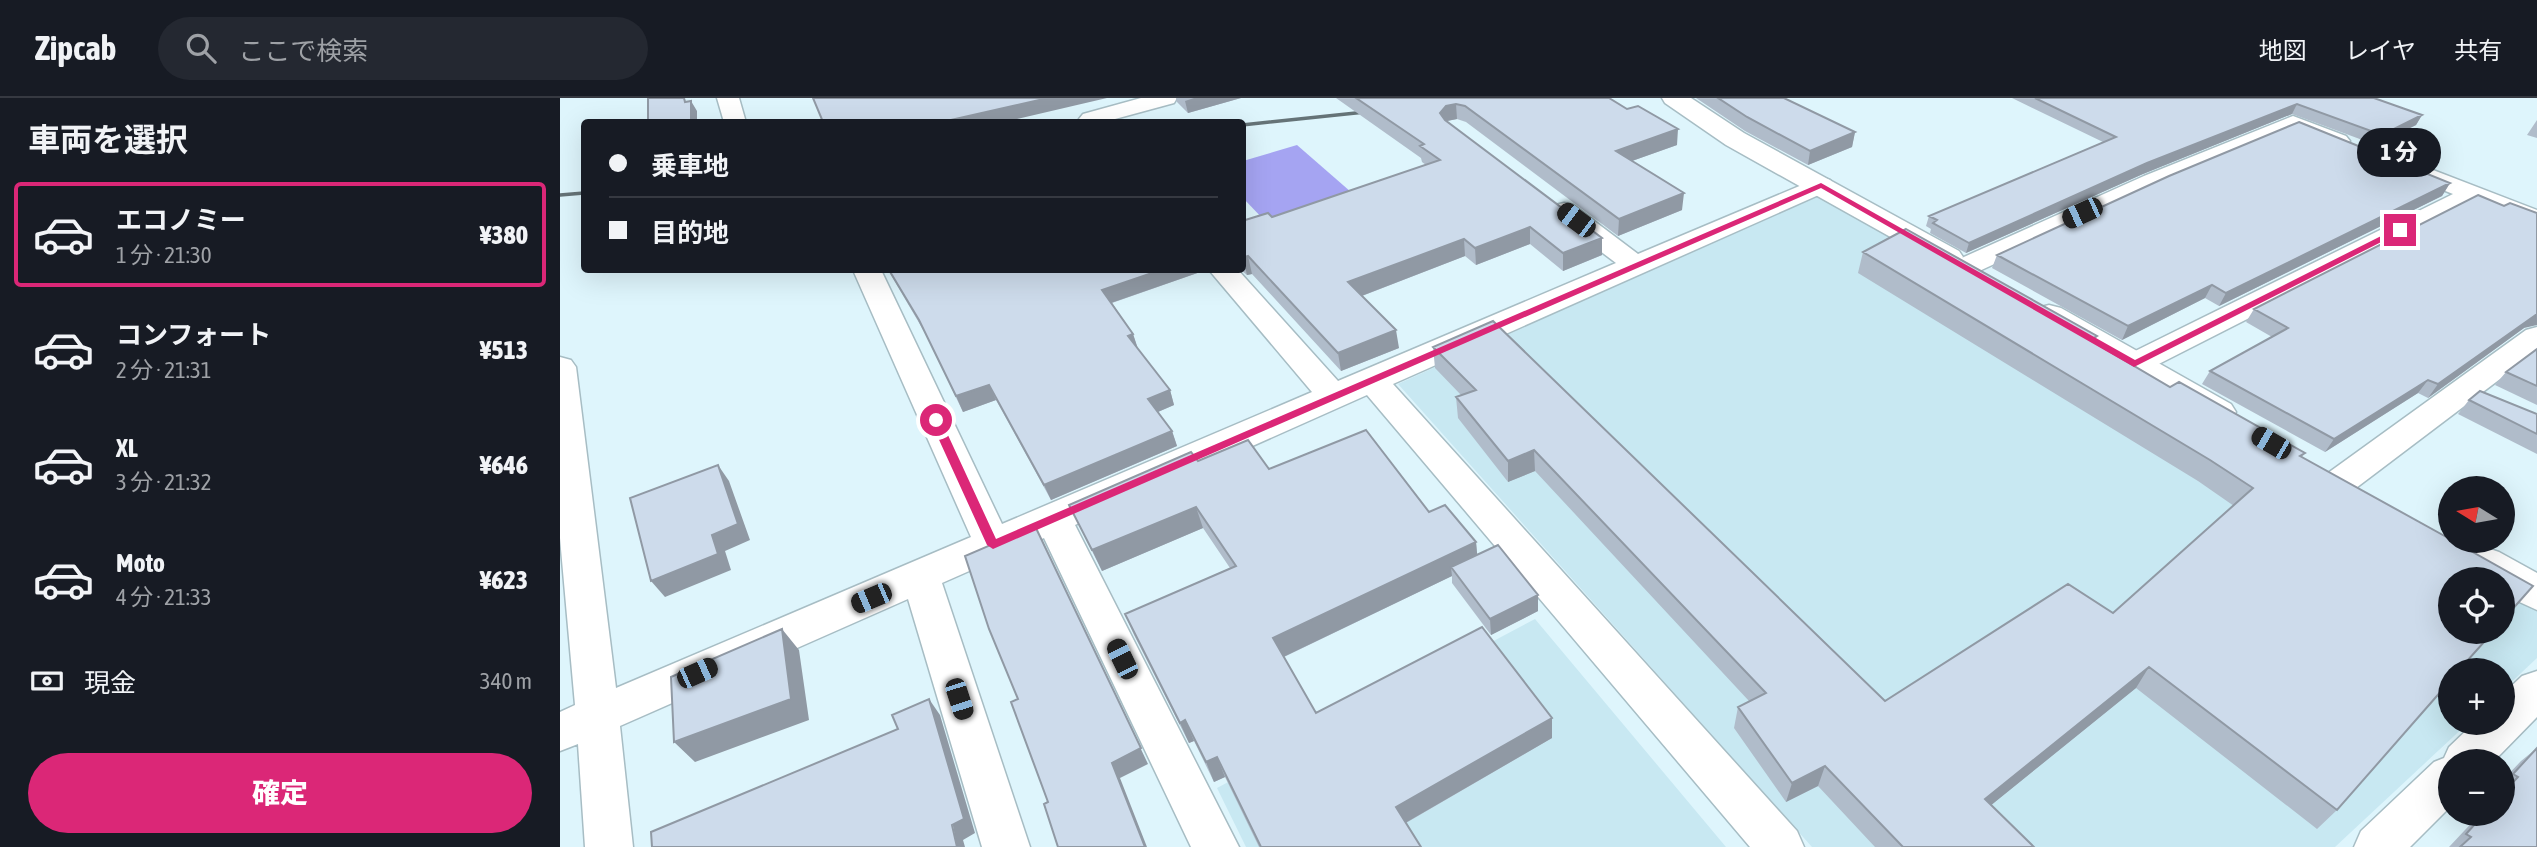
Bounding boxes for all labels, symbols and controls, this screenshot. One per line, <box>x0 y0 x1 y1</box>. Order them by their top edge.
search box <box>158 17 648 80</box>
text: Zipcab <box>35 29 116 67</box>
icon: search <box>182 29 220 67</box>
text: ここで検索 <box>238 36 368 66</box>
text: 地図 <box>2259 37 2307 64</box>
text: レイヤ <box>2345 37 2416 64</box>
text: 共有 <box>2454 37 2502 64</box>
text: 車両を選択 <box>28 121 188 158</box>
callout: 1 分 <box>2358 129 2442 178</box>
text: 1 分 <box>2381 139 2417 165</box>
text: 乗車地 <box>651 151 729 181</box>
car <box>2059 195 2106 231</box>
car <box>1553 199 1600 241</box>
icon: car <box>32 203 95 266</box>
text: エコノミー <box>116 205 246 235</box>
route end <box>2384 214 2416 246</box>
text: 目的地 <box>651 218 729 248</box>
text: ¥380 <box>480 220 528 250</box>
text: 1 分 · 21:30 <box>116 242 212 268</box>
icon: car <box>32 318 95 381</box>
text: コンフォート <box>116 320 271 350</box>
text: ¥513 <box>480 335 528 365</box>
text: 2 分 · 21:31 <box>116 357 212 383</box>
route start <box>920 404 952 436</box>
car <box>2248 423 2295 463</box>
icon: car <box>32 433 95 496</box>
text: XL <box>116 433 138 463</box>
text: ¥646 <box>480 450 528 480</box>
text: 3 分 · 21:32 <box>116 469 212 495</box>
north arrow <box>2438 476 2515 553</box>
map controls <box>2438 476 2515 826</box>
icon: car <box>32 548 95 611</box>
text: Moto <box>116 548 165 578</box>
text: ¥623 <box>480 565 528 595</box>
button: locate <box>2438 567 2515 644</box>
car <box>848 580 895 616</box>
text: 4 分 · 21:33 <box>116 584 212 610</box>
car <box>1104 636 1141 682</box>
car <box>674 655 721 691</box>
button: + <box>2438 658 2515 735</box>
icon: cash <box>28 662 66 700</box>
text: 現金 <box>84 668 136 698</box>
text: 340 m <box>480 668 532 694</box>
car <box>943 676 976 722</box>
button: − <box>2438 749 2515 826</box>
button: 確定 <box>28 753 532 833</box>

